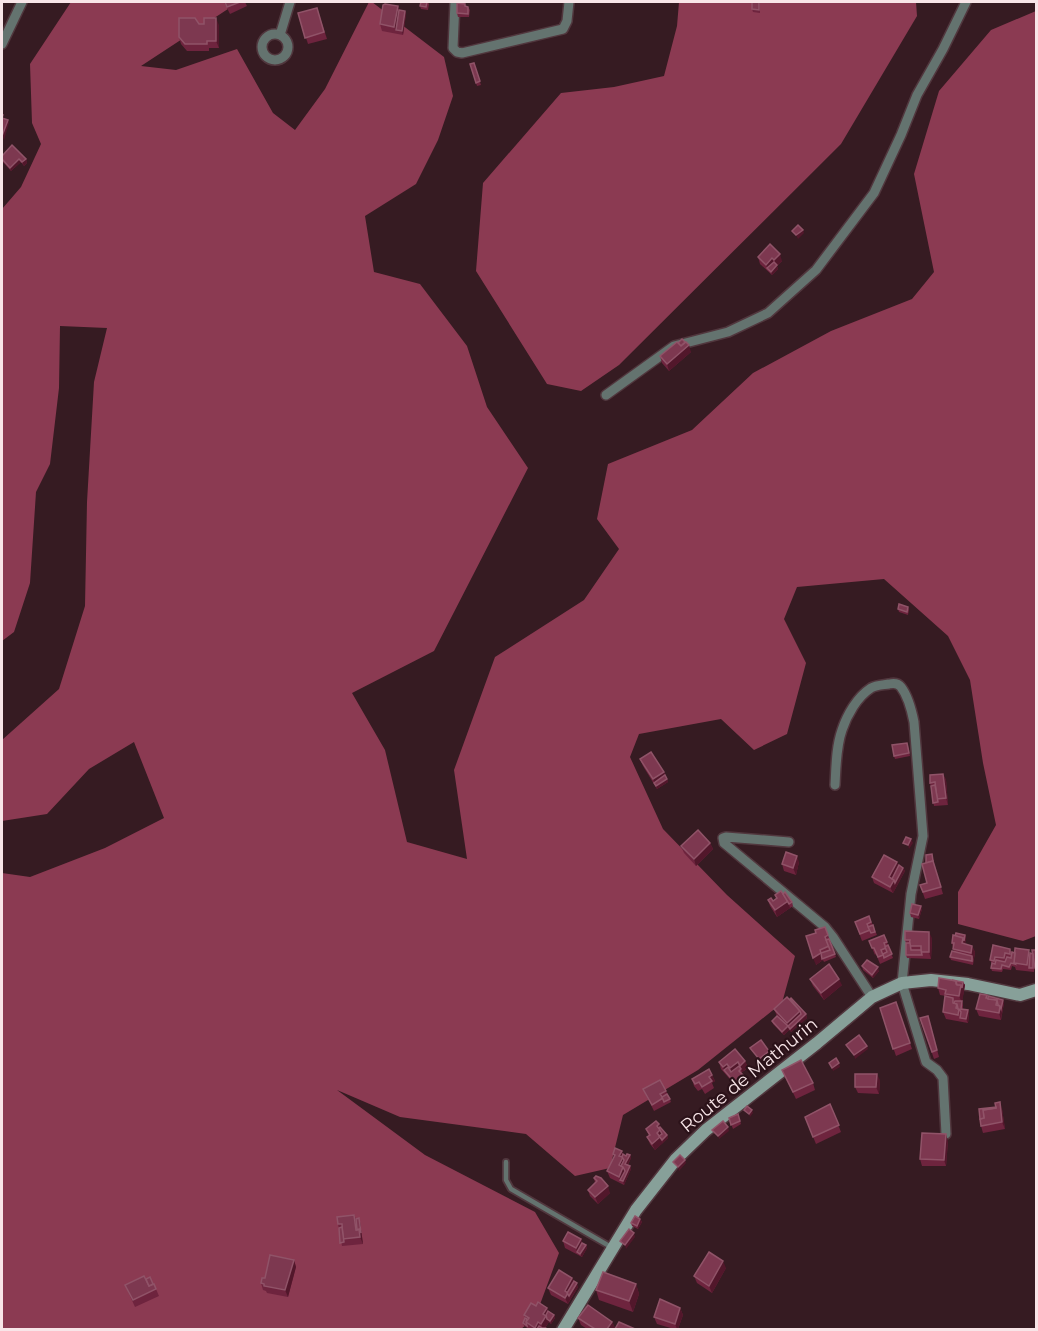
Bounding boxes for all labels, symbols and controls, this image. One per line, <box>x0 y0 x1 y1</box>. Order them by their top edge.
street label: Route de Mathurin <box>676 1013 822 1137</box>

